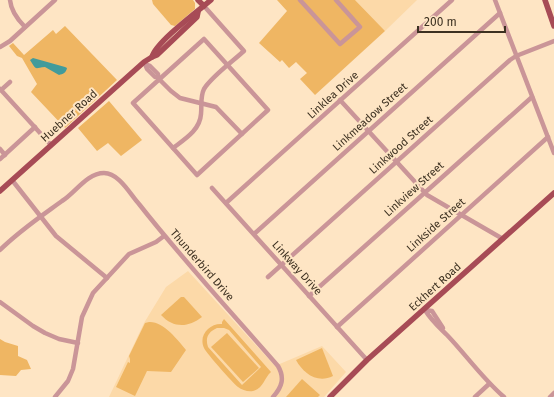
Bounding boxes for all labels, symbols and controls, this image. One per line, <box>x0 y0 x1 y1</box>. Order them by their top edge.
scale bar <box>418 8 505 34</box>
text: 200 m <box>424 15 457 29</box>
street label: Linklea Drive <box>305 69 361 121</box>
street label: Linkmeadow Street <box>330 80 410 154</box>
street label: Huebner Road <box>38 87 100 145</box>
street label: Linkwood Street <box>367 113 435 177</box>
street label: Linkview Street <box>381 159 447 219</box>
street label: Linkside Street <box>404 195 468 255</box>
street label: Thunderbird Drive <box>167 227 237 303</box>
street label: Linkway Drive <box>269 238 325 298</box>
street label: Eckhert Road <box>406 260 464 314</box>

